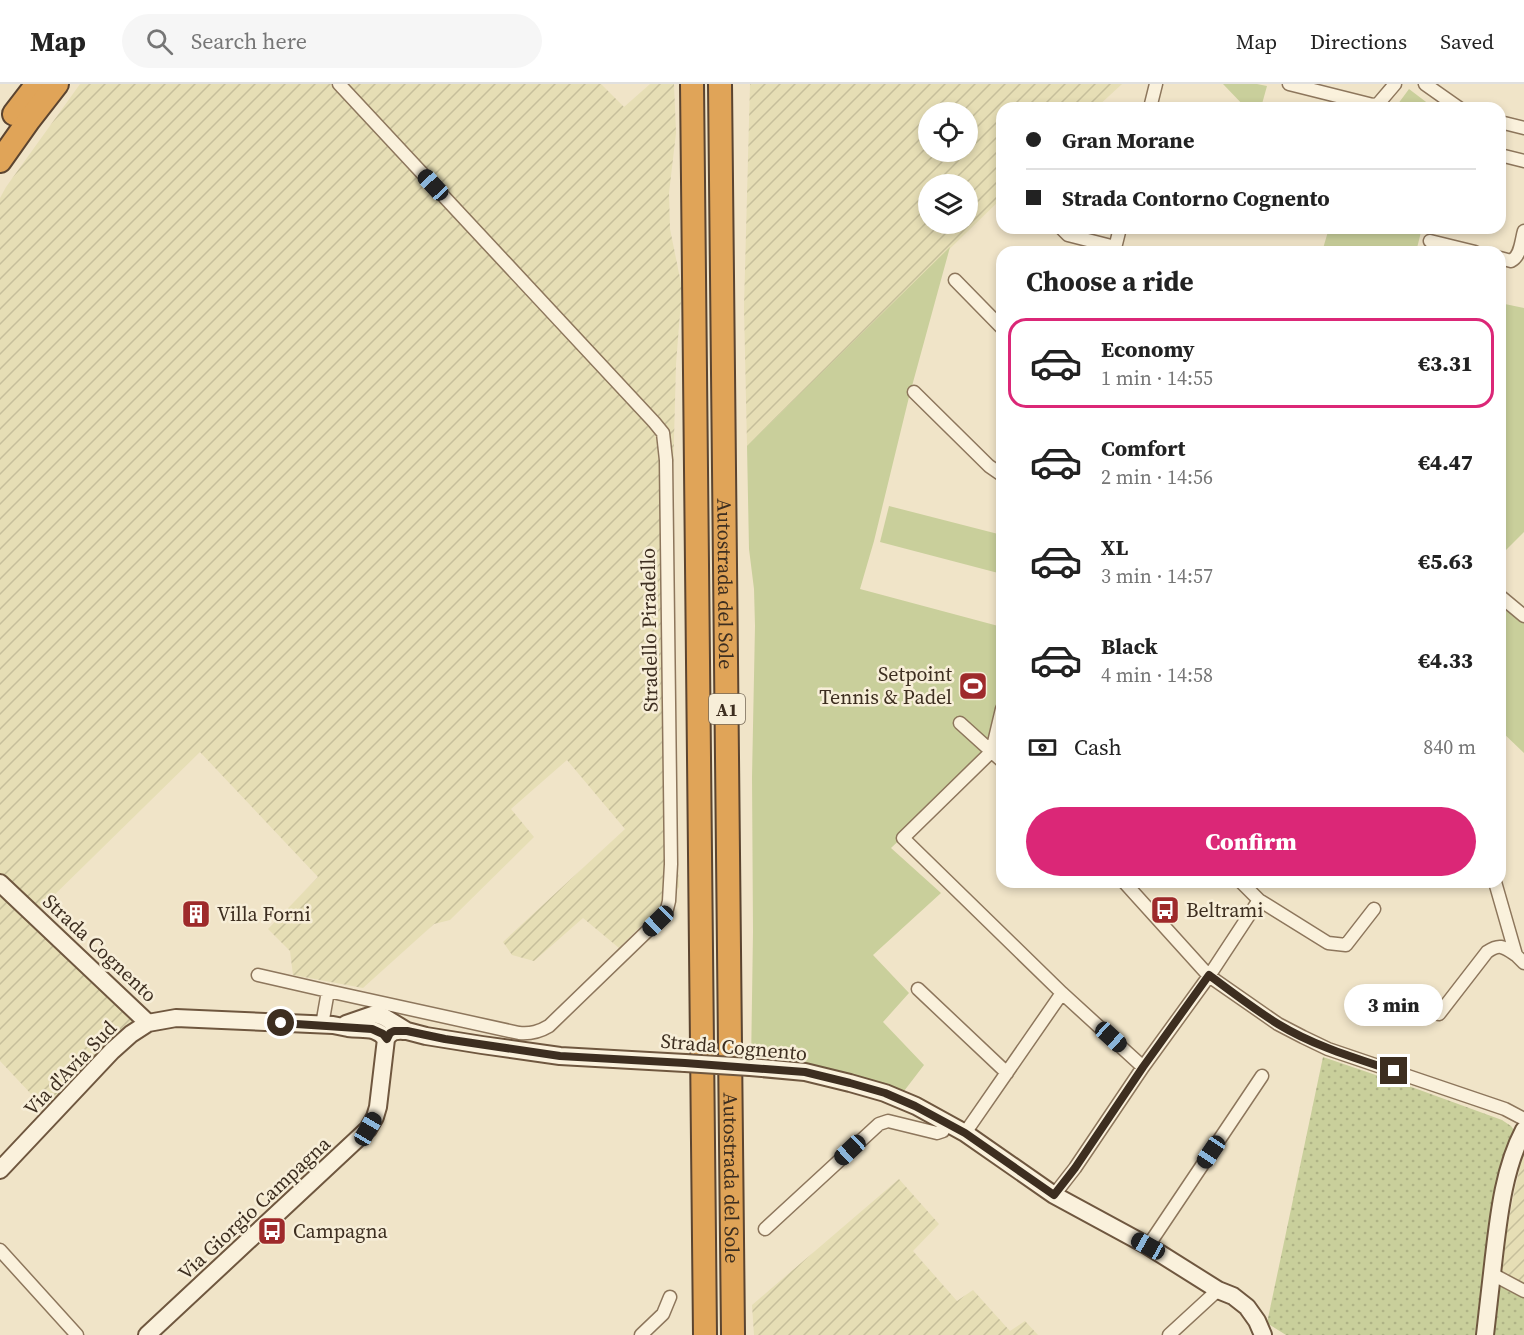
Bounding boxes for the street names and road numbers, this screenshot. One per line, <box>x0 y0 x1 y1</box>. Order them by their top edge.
street label: Autostrada del Sole <box>710 498 740 670</box>
street label: Stradello Piradello <box>634 548 664 712</box>
road number: A1 <box>709 694 745 724</box>
street label: Strada Cognento <box>37 888 163 1008</box>
street label: Via d'Avia Sud <box>17 1014 123 1122</box>
street label: Strada Cognento <box>660 1027 808 1067</box>
street label: Autostrada del Sole <box>716 1092 746 1264</box>
street label: Via Giorgio Campagna <box>172 1129 337 1286</box>

